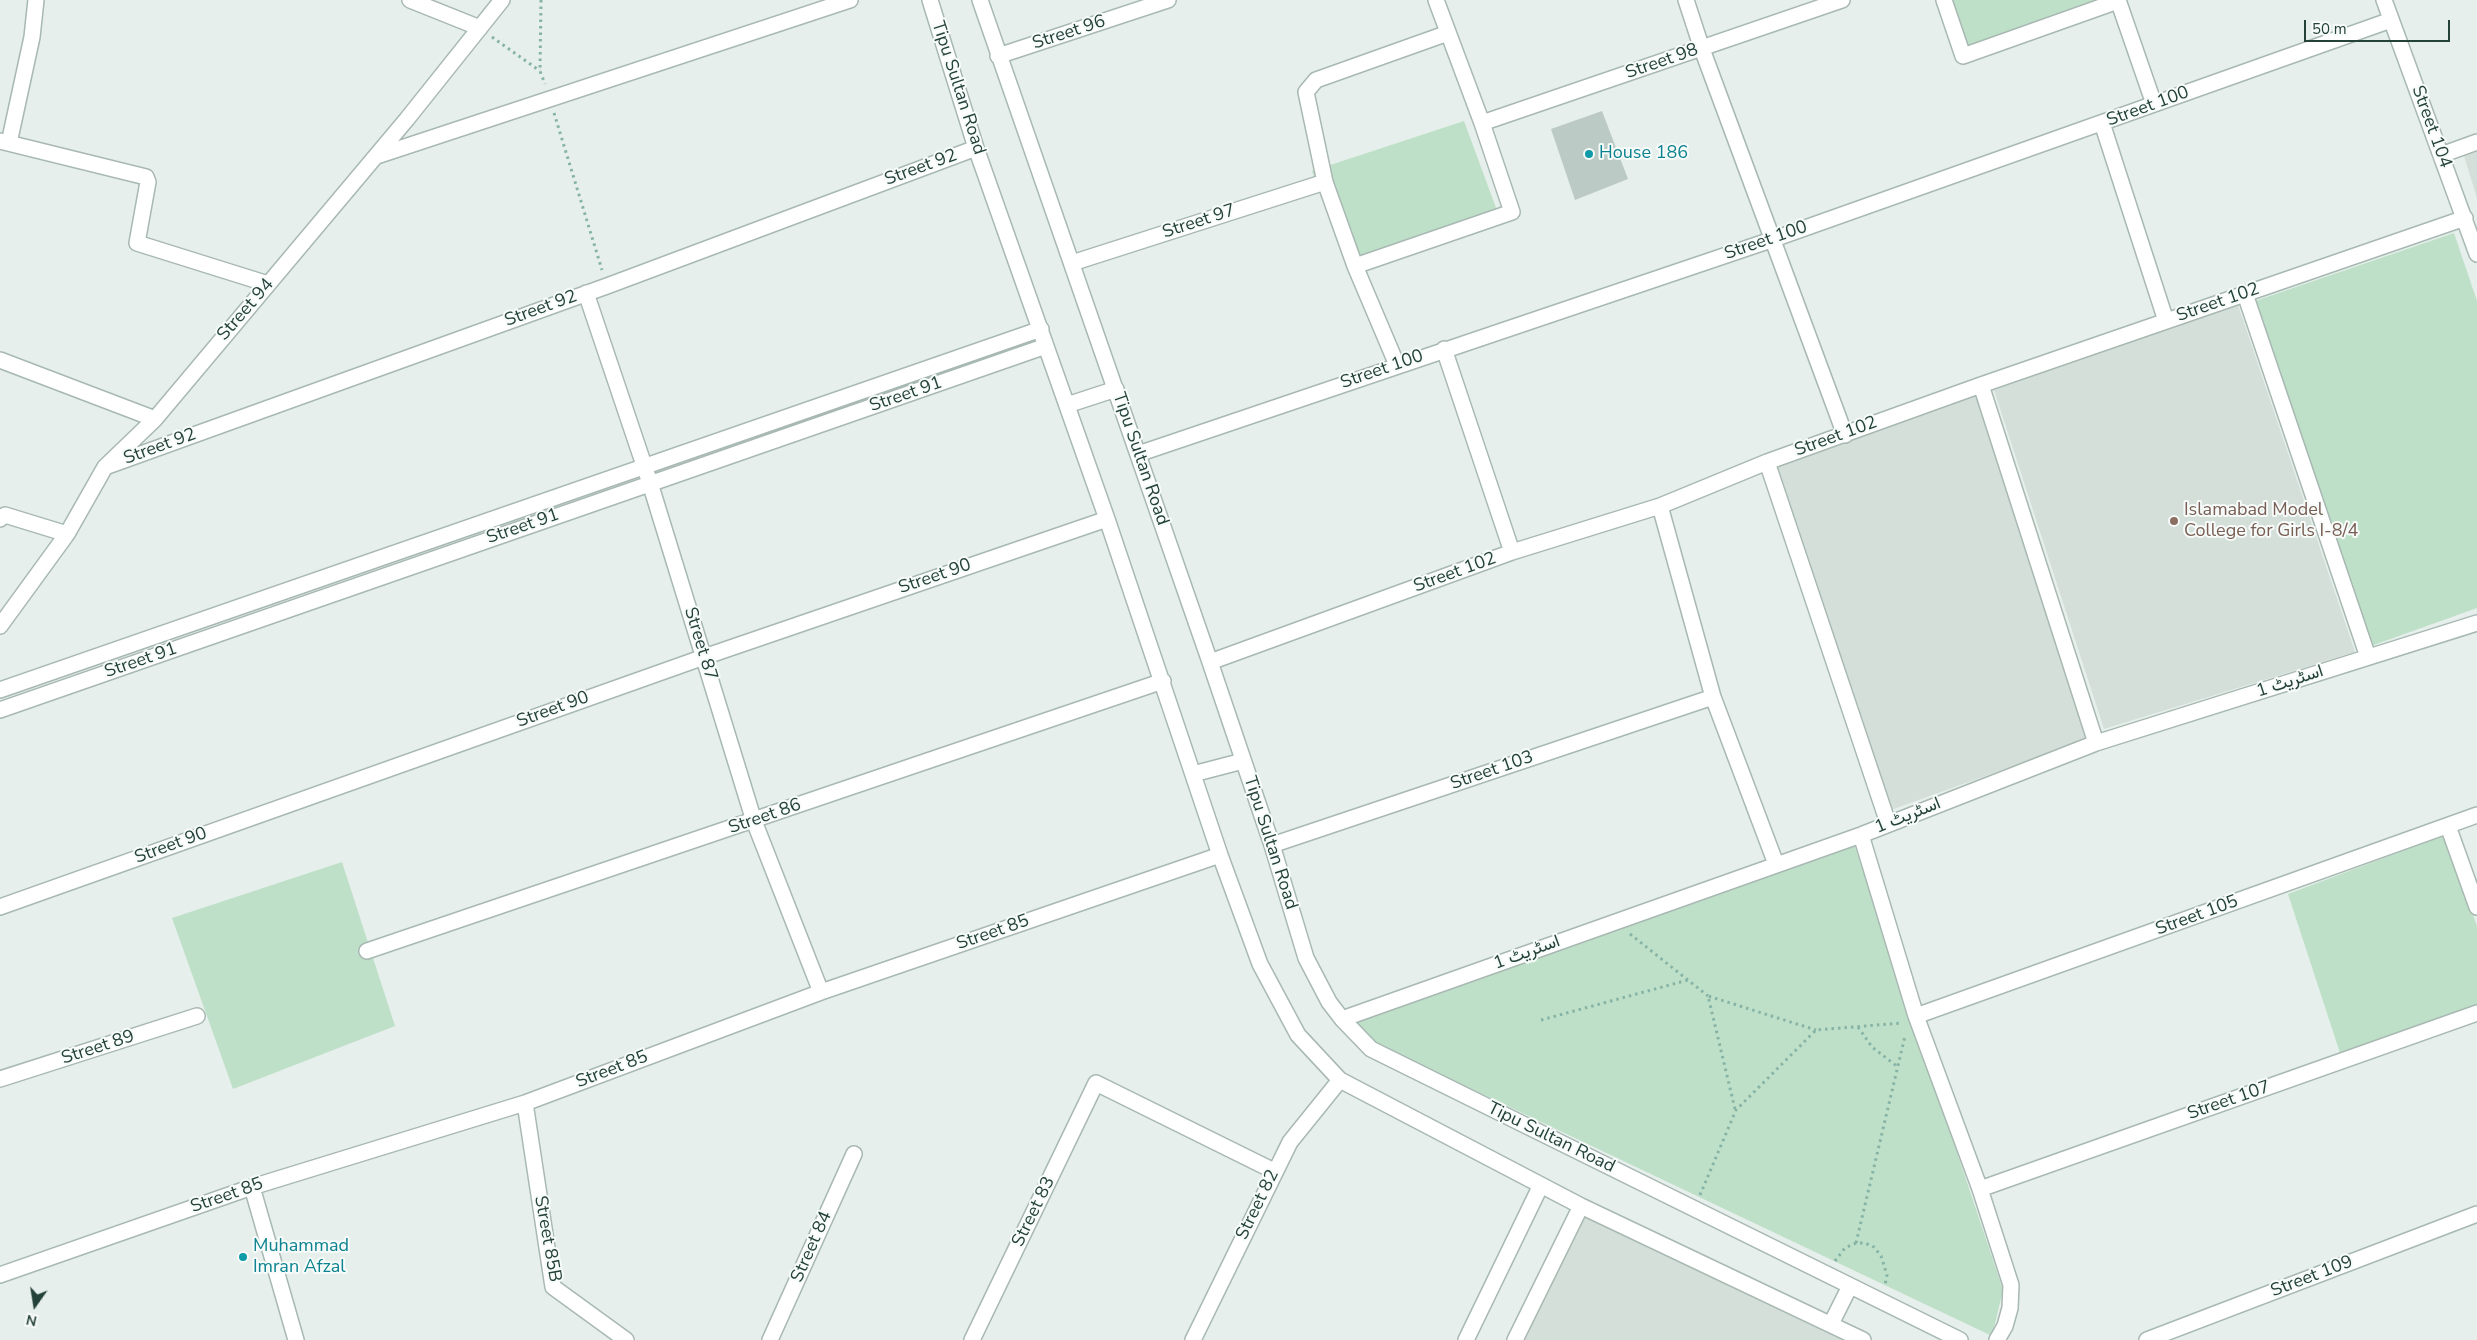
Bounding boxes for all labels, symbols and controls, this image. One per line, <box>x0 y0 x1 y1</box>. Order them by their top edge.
scale bar <box>2307 10 2453 42</box>
street label: Street 96 <box>1030 11 1108 55</box>
street label: Tipu Sultan Road <box>926 18 990 158</box>
text: 50 m <box>2312 19 2347 39</box>
street label: Street 98 <box>1623 40 1701 84</box>
street label: Street 100 <box>2104 82 2192 132</box>
street label: Street 104 <box>2406 83 2456 171</box>
place label: House 186 <box>1599 143 1688 165</box>
street label: Street 92 <box>882 145 960 191</box>
marker: House 186 <box>1583 148 1595 160</box>
street label: Street 97 <box>1160 200 1238 244</box>
street label: Street 100 <box>1722 217 1810 265</box>
street label: Street 94 <box>213 274 279 346</box>
street label: Street 102 <box>2174 279 2262 327</box>
street label: Street 92 <box>502 286 580 332</box>
street label: Street 100 <box>1338 346 1426 394</box>
street label: Street 91 <box>867 373 945 417</box>
street label: Tipu Sultan Road <box>1107 390 1173 528</box>
street label: Street 102 <box>1792 412 1880 462</box>
street label: Street 92 <box>121 424 199 470</box>
place label: Islamabad Model College for Girls I-8/4 <box>2184 500 2358 542</box>
street label: Street 91 <box>484 505 562 549</box>
marker: Islamabad Model College for Girls I-8/4 <box>2168 515 2180 527</box>
street label: Street 102 <box>1411 548 1499 598</box>
street label: Street 90 <box>896 555 974 599</box>
street label: Street 87 <box>679 605 721 683</box>
street label: Street 91 <box>102 639 180 683</box>
street label: اسٹریٹ 1 <box>2254 661 2326 703</box>
street label: Street 90 <box>514 687 592 733</box>
street label: Street 103 <box>1448 747 1536 795</box>
street label: Tipu Sultan Road <box>1238 773 1302 913</box>
street label: اسٹریٹ 1 <box>1872 793 1944 839</box>
street label: Street 86 <box>726 795 804 839</box>
street label: Street 90 <box>132 823 210 869</box>
street label: Street 105 <box>2153 891 2241 941</box>
street label: Street 85 <box>954 911 1032 955</box>
street label: اسٹریٹ 1 <box>1491 931 1563 975</box>
street label: Street 89 <box>59 1026 137 1070</box>
street label: Street 85 <box>573 1046 651 1094</box>
street label: Street 107 <box>2185 1077 2273 1125</box>
street label: Tipu Sultan Road <box>1484 1098 1618 1178</box>
street label: Street 82 <box>1232 1166 1284 1244</box>
street label: Street 83 <box>1008 1173 1060 1251</box>
street label: Street 85 <box>188 1174 266 1218</box>
street label: Street 85B <box>529 1194 565 1284</box>
street label: Street 84 <box>787 1208 837 1286</box>
place label: Muhammad Imran Afzal <box>253 1236 349 1278</box>
marker: Muhammad Imran Afzal <box>237 1251 249 1263</box>
street label: Street 109 <box>2268 1251 2356 1303</box>
north arrow <box>10 1280 60 1330</box>
text: N <box>24 1310 39 1331</box>

